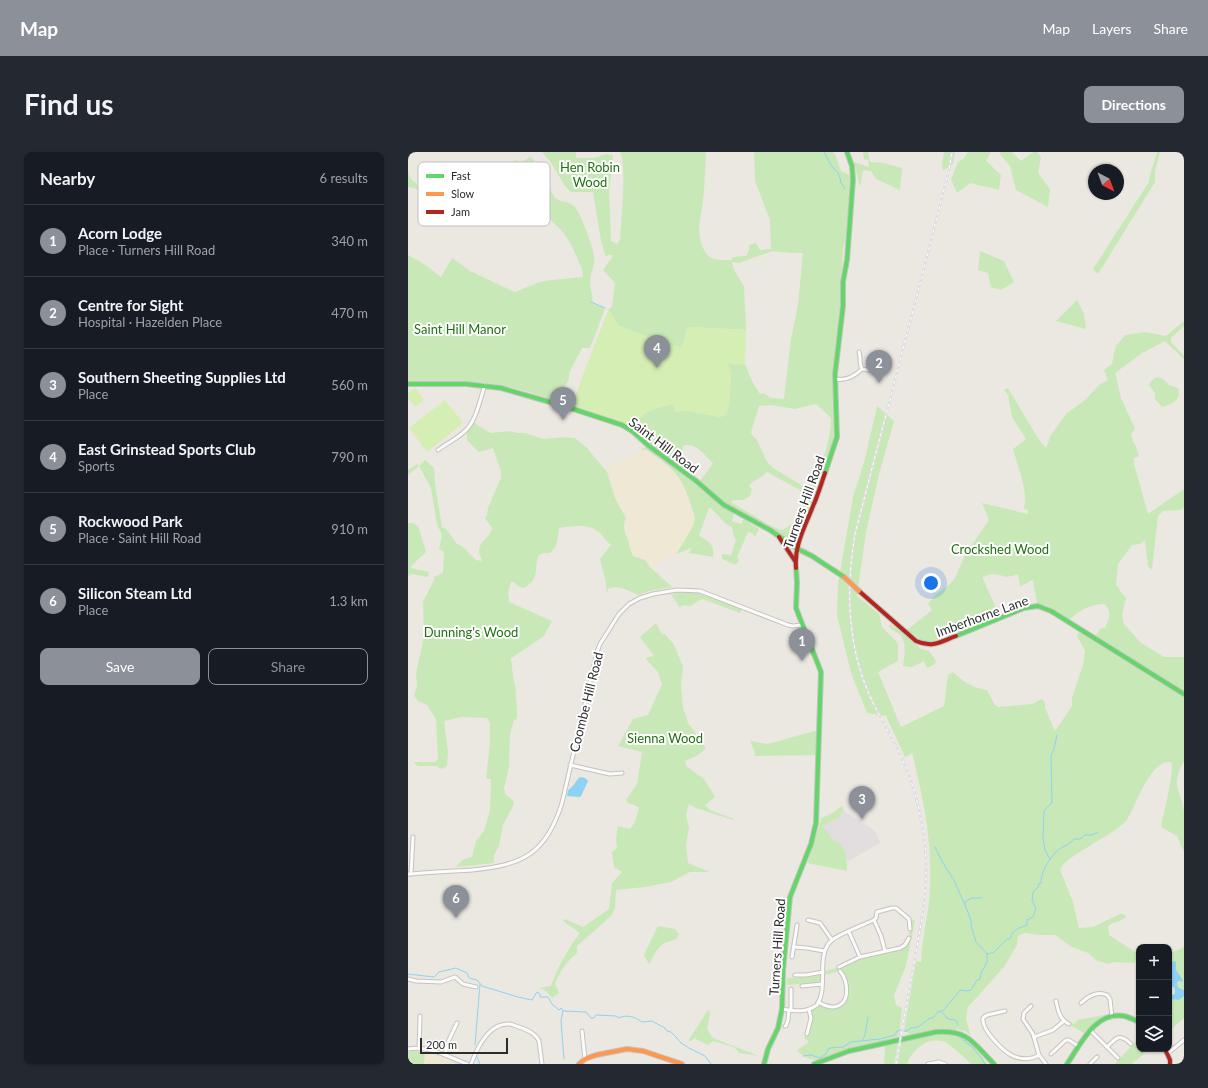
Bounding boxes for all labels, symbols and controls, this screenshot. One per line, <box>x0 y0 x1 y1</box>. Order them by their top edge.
text: Map <box>20 17 58 40</box>
text: Map <box>1042 20 1070 37</box>
text: Layers <box>1092 20 1132 37</box>
text: Share <box>1154 20 1188 37</box>
button: Directions <box>1084 86 1184 123</box>
text: Find us <box>24 87 114 121</box>
park label: Hen Robin Wood <box>560 159 620 190</box>
legend <box>418 162 550 226</box>
north arrow <box>1088 164 1124 200</box>
text: Nearby <box>40 168 95 189</box>
text: Fast <box>451 169 471 182</box>
text: 6 results <box>320 170 368 186</box>
text: Slow <box>451 187 475 200</box>
text: Jam <box>451 205 470 218</box>
text: Acorn Lodge <box>78 224 162 242</box>
text: 1 <box>49 233 57 249</box>
text: 340 m <box>331 233 368 249</box>
text: Place · Turners Hill Road <box>78 242 215 258</box>
text: Centre for Sight <box>78 296 183 314</box>
text: 2 <box>49 305 57 321</box>
text: 470 m <box>331 305 368 321</box>
text: Hospital · Hazelden Place <box>78 314 222 330</box>
park label: Saint Hill Manor <box>414 321 506 337</box>
pin: 4 <box>644 335 670 368</box>
pin: 2 <box>866 350 892 383</box>
text: Southern Sheeting Supplies Ltd <box>78 368 286 386</box>
text: 3 <box>49 377 57 393</box>
text: 560 m <box>331 377 368 393</box>
text: Place <box>78 386 108 402</box>
pin: 5 <box>550 387 576 420</box>
street label: Saint Hill Road <box>626 414 702 476</box>
text: East Grinstead Sports Club <box>78 440 256 458</box>
text: 4 <box>49 449 57 465</box>
text: 790 m <box>331 449 368 465</box>
street label: Turners Hill Road <box>780 454 828 550</box>
text: Sports <box>78 458 115 474</box>
text: Rockwood Park <box>78 512 183 530</box>
text: 5 <box>49 521 57 537</box>
text: 910 m <box>331 521 368 537</box>
text: Place · Saint Hill Road <box>78 530 201 546</box>
park label: Crockshed Wood <box>951 541 1049 557</box>
your location <box>921 573 941 593</box>
text: Silicon Steam Ltd <box>78 584 192 602</box>
street label: Imberhorne Lane <box>934 592 1031 640</box>
text: 6 <box>49 593 57 609</box>
text: 1.3 km <box>329 593 368 609</box>
text: Place <box>78 602 108 618</box>
park label: Dunning's Wood <box>424 624 518 640</box>
pin: 1 <box>789 628 815 661</box>
button: Save <box>40 648 200 685</box>
button: Share <box>208 648 368 685</box>
street label: Coombe Hill Road <box>566 650 606 754</box>
park label: Sienna Wood <box>627 730 703 746</box>
pin: 3 <box>849 786 875 819</box>
pin: 6 <box>443 885 469 918</box>
street label: Turners Hill Road <box>766 898 788 996</box>
map controls <box>1136 944 1172 1052</box>
button: + <box>1136 944 1172 980</box>
button: − <box>1136 980 1172 1016</box>
button: layers <box>1136 1016 1172 1052</box>
scale bar <box>420 1036 508 1055</box>
text: 200 m <box>426 1038 457 1051</box>

